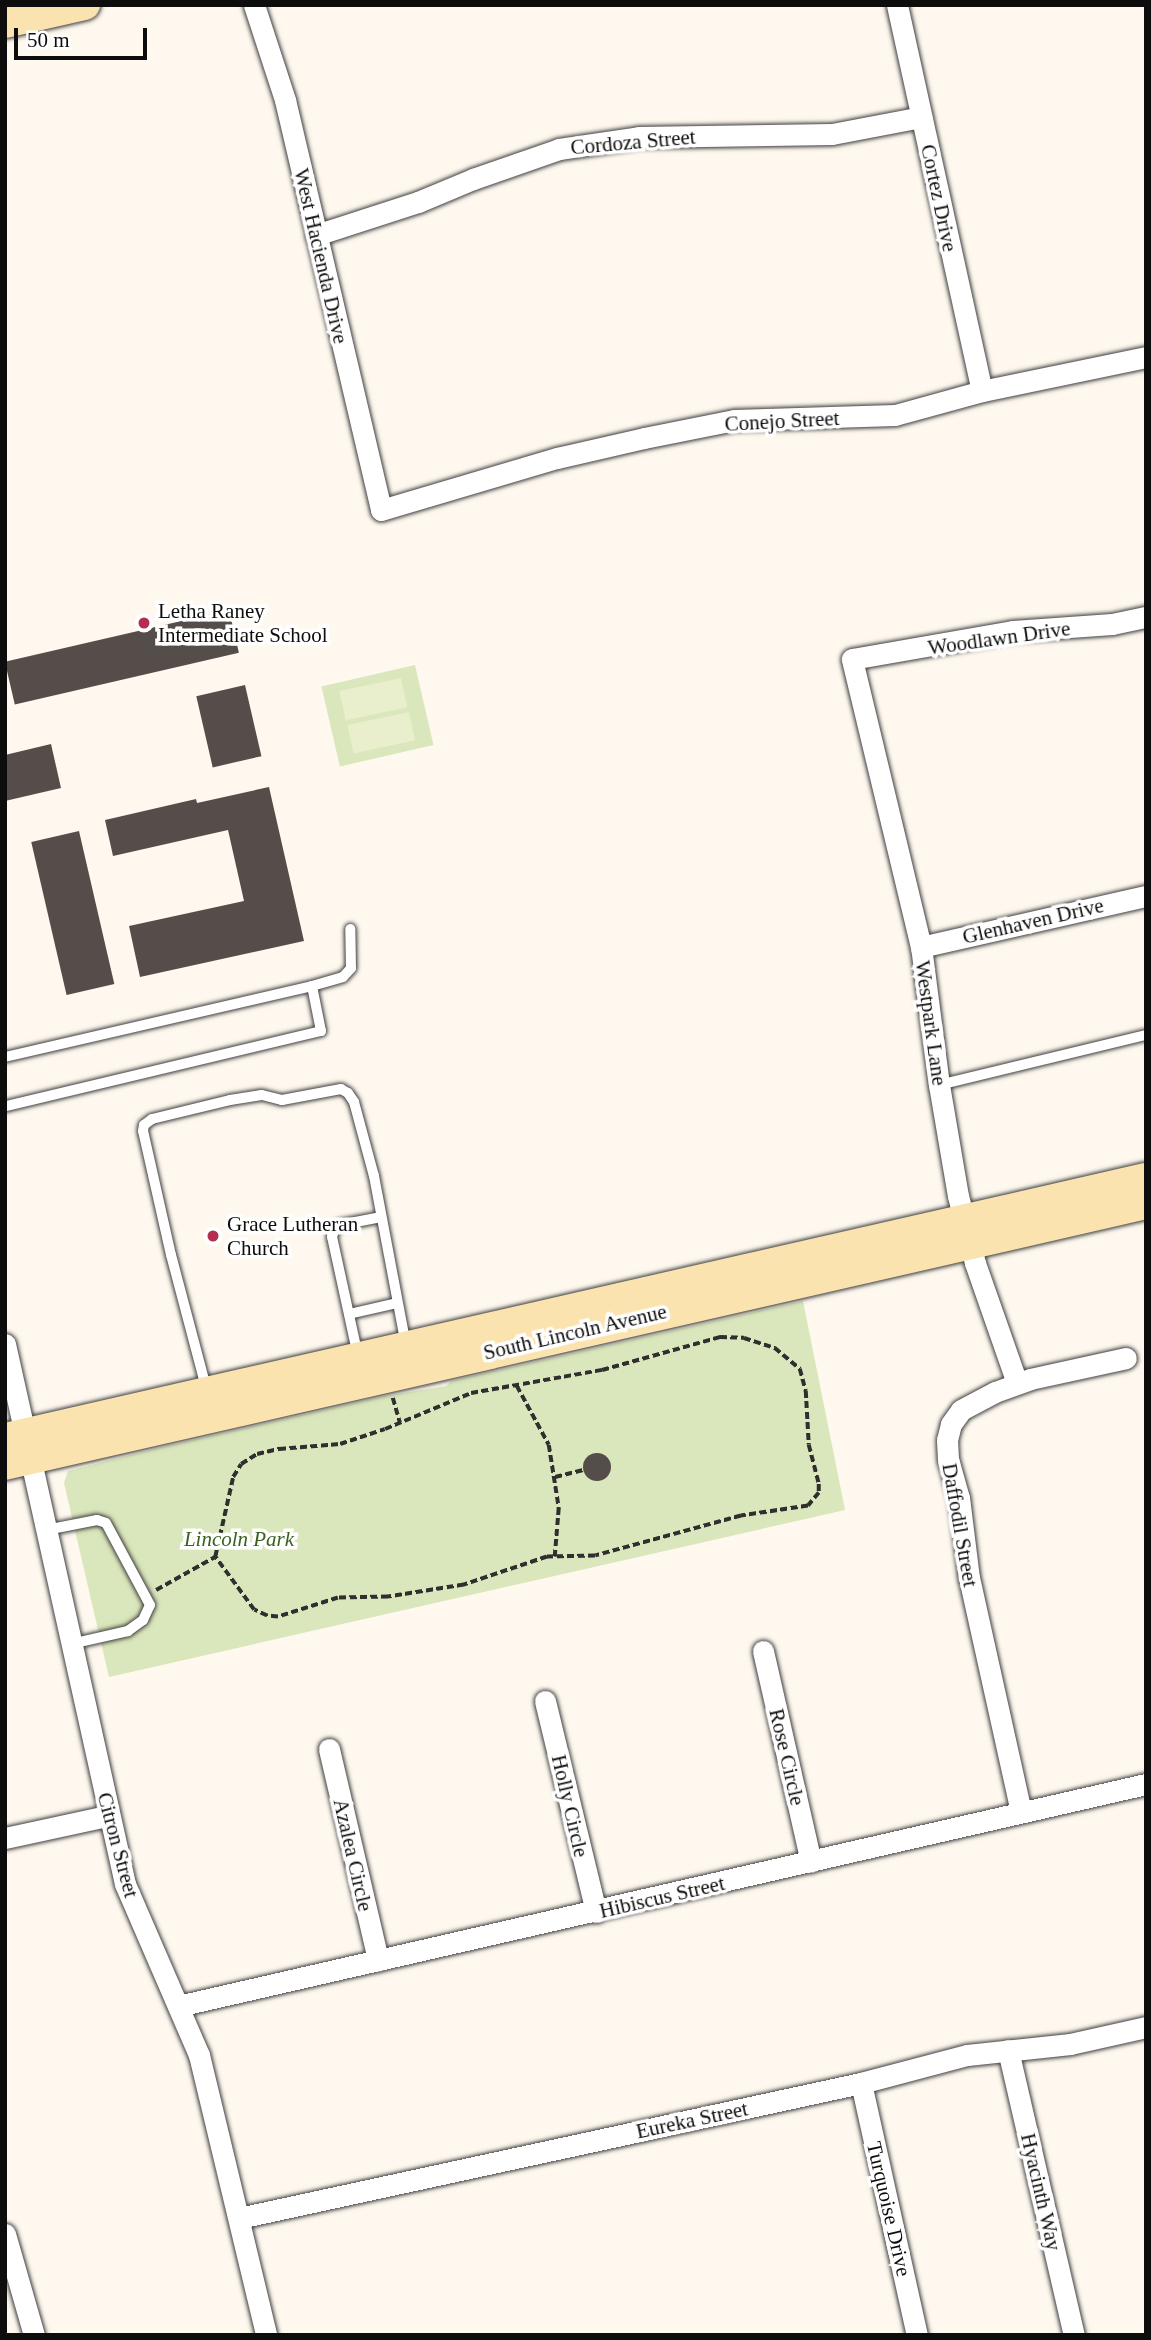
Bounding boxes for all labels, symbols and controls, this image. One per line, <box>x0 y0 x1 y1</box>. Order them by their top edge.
scale bar <box>18 14 150 58</box>
text: 50 m <box>27 28 70 52</box>
street label: Cordoza Street <box>569 124 697 160</box>
street label: Cortez Drive <box>915 142 963 254</box>
street label: West Hacienda Drive <box>289 166 353 346</box>
street label: Conejo Street <box>724 405 840 437</box>
place label: Letha Raney Intermediate School <box>158 598 328 648</box>
marker: Letha Raney Intermediate School <box>136 615 152 631</box>
street label: Woodlawn Drive <box>926 616 1072 660</box>
street label: Glenhaven Drive <box>960 893 1106 949</box>
street label: Westpark Lane <box>910 959 952 1087</box>
place label: Grace Lutheran Church <box>227 1211 358 1261</box>
marker: Grace Lutheran Church <box>205 1228 221 1244</box>
street label: South Lincoln Avenue <box>480 1299 670 1365</box>
street label: Daffodil Street <box>937 1461 983 1589</box>
park label: Lincoln Park <box>184 1526 294 1552</box>
street label: Rose Circle <box>764 1706 810 1808</box>
street label: Holly Circle <box>546 1752 594 1860</box>
street label: Citron Street <box>92 1790 144 1900</box>
street label: Azalea Circle <box>328 1796 378 1914</box>
street label: Hibiscus Street <box>597 1870 727 1924</box>
street label: Eureka Street <box>634 2096 750 2144</box>
street label: Hyacinth Way <box>1015 2131 1067 2253</box>
street label: Turquoise Drive <box>861 2139 917 2279</box>

